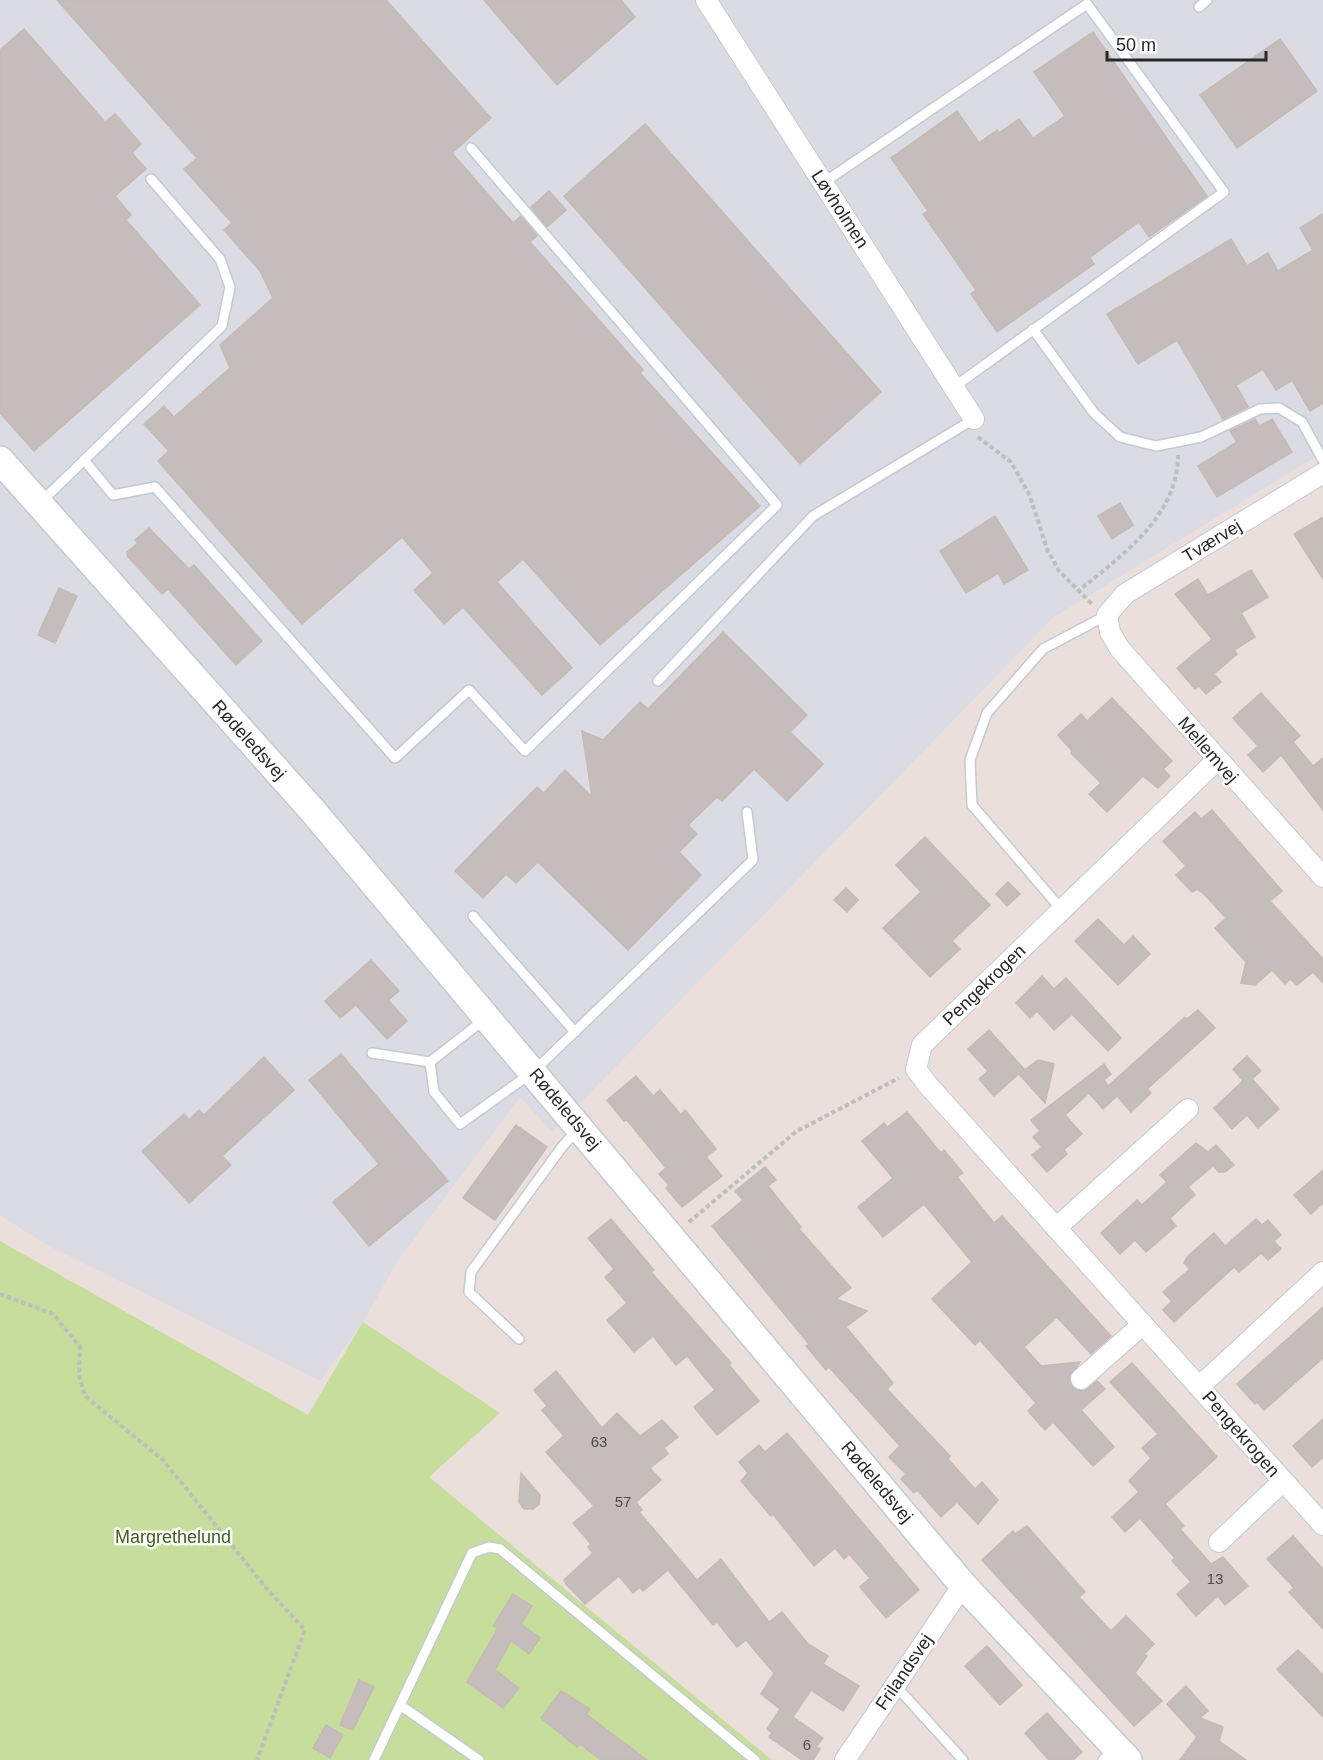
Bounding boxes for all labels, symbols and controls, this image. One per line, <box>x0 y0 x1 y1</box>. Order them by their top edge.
scale bar <box>1107 24 1266 62</box>
text: 50 m <box>1116 35 1156 55</box>
street label: Løvholmen <box>807 166 873 252</box>
street label: Tværvej <box>1179 516 1245 566</box>
street label: Rødeledsvej <box>208 696 290 784</box>
street label: Mellemvej <box>1174 713 1242 787</box>
street label: Pengekrogen <box>939 941 1029 1029</box>
street label: Rødeledsvej <box>525 1064 605 1154</box>
street label: Pengekrogen <box>1198 1387 1284 1481</box>
house number: 63 <box>591 1433 607 1450</box>
street label: Rødeledsvej <box>837 1437 917 1527</box>
house number: 57 <box>615 1493 631 1510</box>
park label: Margrethelund <box>115 1527 231 1547</box>
house number: 13 <box>1207 1570 1223 1587</box>
street label: Frilandsvej <box>871 1630 937 1714</box>
house number: 6 <box>803 1736 811 1753</box>

